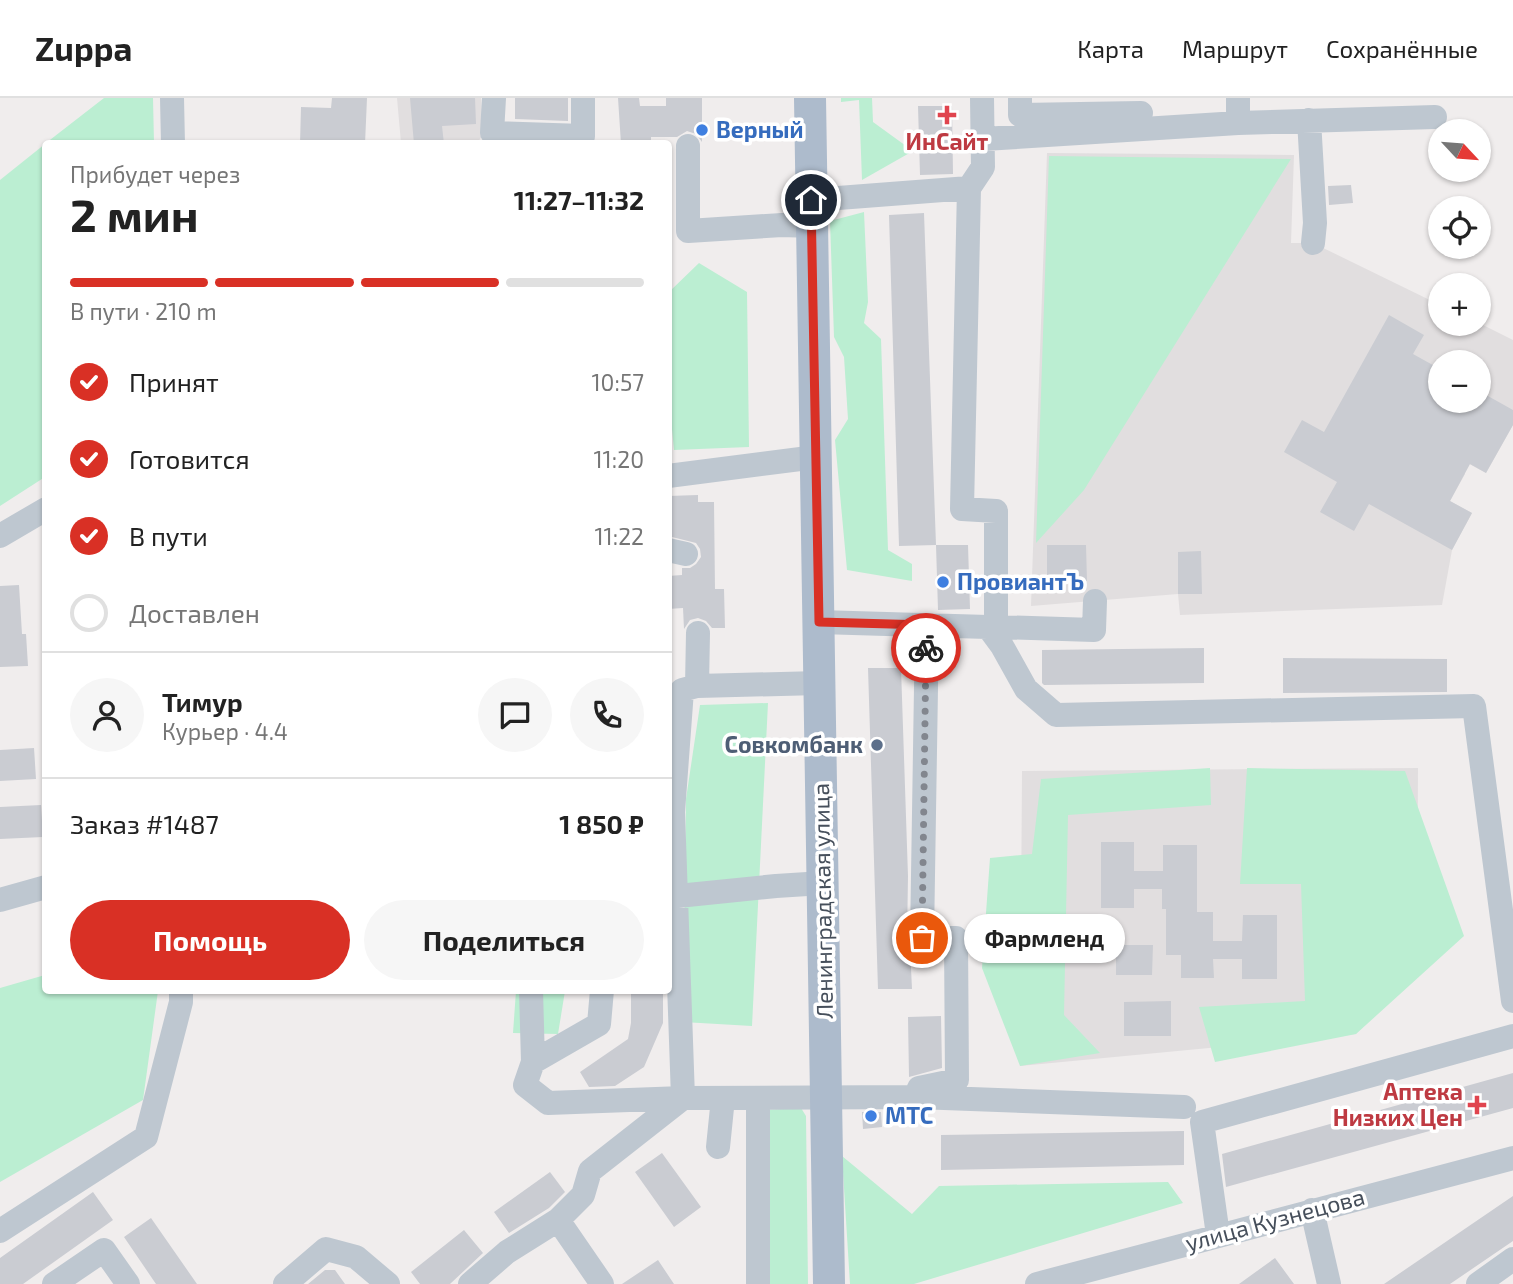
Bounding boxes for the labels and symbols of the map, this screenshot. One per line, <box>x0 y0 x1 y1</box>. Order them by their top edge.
marker: ИнСайт <box>937 105 957 125</box>
place label: Верный <box>716 115 804 143</box>
north arrow <box>1428 119 1491 182</box>
marker: Верный <box>694 122 710 138</box>
place label: ИнСайт <box>906 127 989 155</box>
pin <box>781 170 841 230</box>
place label: ПровиантЪ <box>957 567 1084 595</box>
marker: ПровиантЪ <box>935 574 951 590</box>
courier <box>891 613 961 683</box>
place label: Совкомбанк <box>724 730 863 758</box>
marker: Совкомбанк <box>869 737 885 753</box>
street label: Ленинградская улица <box>806 783 839 1019</box>
pin <box>892 908 952 968</box>
callout: Фармленд <box>964 914 1125 962</box>
place label: Аптека Низких Цен <box>1333 1077 1463 1131</box>
marker: Аптека Низких Цен <box>1469 1097 1485 1113</box>
place label: МТС <box>885 1101 933 1129</box>
marker: МТС <box>863 1108 879 1124</box>
street label: улица Кузнецова <box>1182 1182 1368 1257</box>

